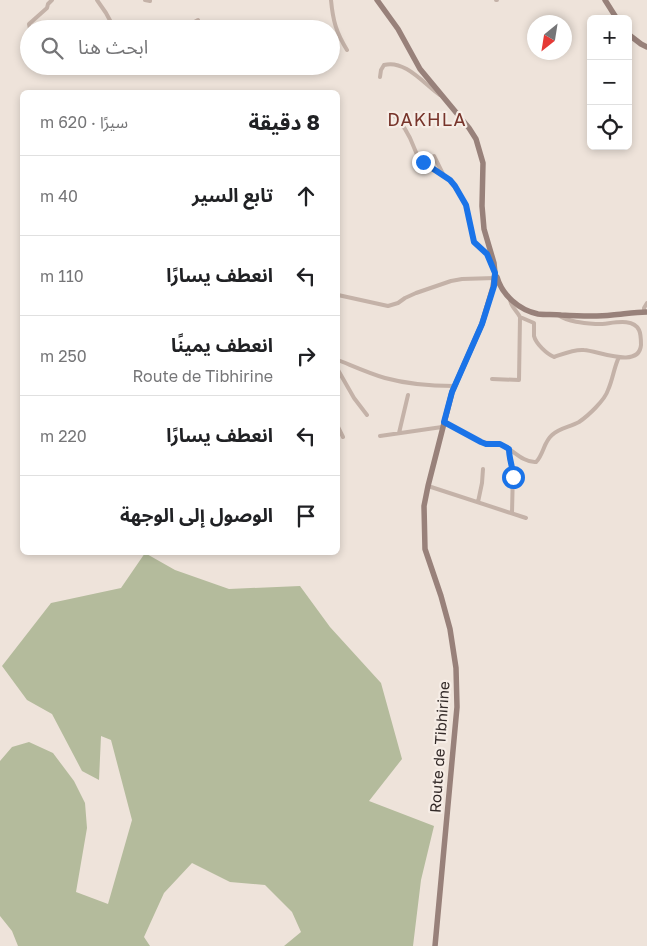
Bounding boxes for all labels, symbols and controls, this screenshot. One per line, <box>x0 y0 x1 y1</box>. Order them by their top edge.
north arrow <box>527 15 572 60</box>
map controls <box>587 15 632 150</box>
button: + <box>587 15 632 60</box>
search box <box>20 20 340 75</box>
icon: search <box>38 34 66 62</box>
text: ابحث هنا <box>78 35 148 58</box>
button: − <box>587 60 632 105</box>
button: locate <box>587 105 632 150</box>
district label: DAKHLA <box>387 108 467 130</box>
text: 8 دقيقة <box>248 109 320 135</box>
text: سيرًا · 620 m <box>40 112 128 132</box>
route end <box>412 151 435 174</box>
icon: ahead <box>292 182 320 210</box>
text: تابع السير <box>192 183 273 206</box>
text: 40 m <box>40 186 78 206</box>
icon: left <box>292 262 320 290</box>
text: انعطف يسارًا <box>166 263 273 286</box>
text: 110 m <box>40 266 84 286</box>
text: انعطف يمينًا <box>171 333 273 356</box>
icon: right <box>292 342 320 370</box>
text: 250 m <box>40 346 87 366</box>
text: Route de Tibhirine <box>132 366 273 386</box>
icon: left <box>292 422 320 450</box>
text: انعطف يسارًا <box>166 423 273 446</box>
text: 220 m <box>40 426 87 446</box>
route start <box>502 466 525 489</box>
icon: arrive <box>292 502 320 530</box>
text: الوصول إلى الوجهة <box>120 503 273 526</box>
street label: Route de Tibhirine <box>425 680 453 813</box>

